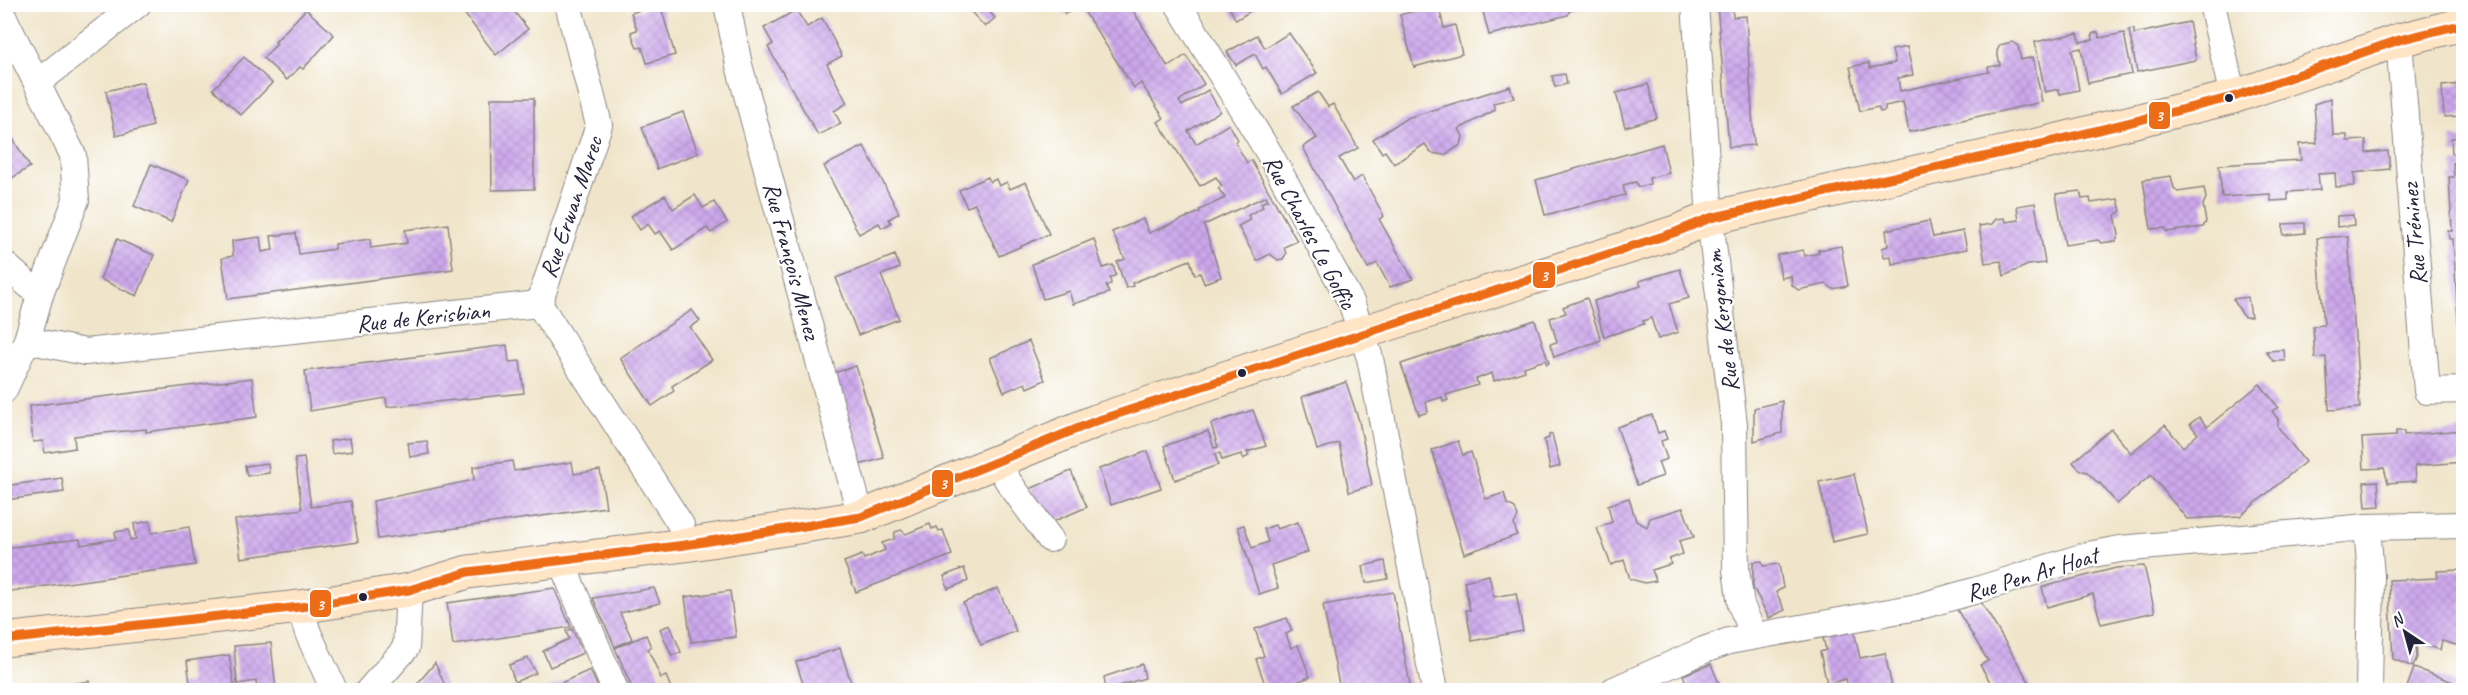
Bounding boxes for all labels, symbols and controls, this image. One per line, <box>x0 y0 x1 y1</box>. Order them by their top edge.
unlabelled marker <box>2223 92 2235 104</box>
line badge: 3 <box>2148 101 2171 130</box>
text: 3 <box>2155 106 2164 126</box>
street label: Rue Erwan Marec <box>533 131 610 282</box>
street label: Rue Charles Le Goffic <box>1257 150 1364 315</box>
street label: Rue François Menez <box>757 179 828 344</box>
street label: Rue Tréninez <box>2394 180 2433 286</box>
street label: Rue de Kergoniam <box>1698 247 1746 394</box>
line badge: 3 <box>1532 261 1556 289</box>
text: 3 <box>1540 266 1549 286</box>
street label: Rue de Kerisbian <box>355 295 491 339</box>
unlabelled marker <box>1236 367 1248 379</box>
line badge: 3 <box>931 469 954 498</box>
text: 3 <box>939 474 948 494</box>
street label: Rue Pen Ar Hoat <box>1963 539 2104 608</box>
line badge: 3 <box>309 589 332 618</box>
unlabelled marker <box>357 591 369 603</box>
text: 3 <box>316 595 325 615</box>
north arrow <box>2375 602 2435 662</box>
text: N <box>2387 608 2409 632</box>

